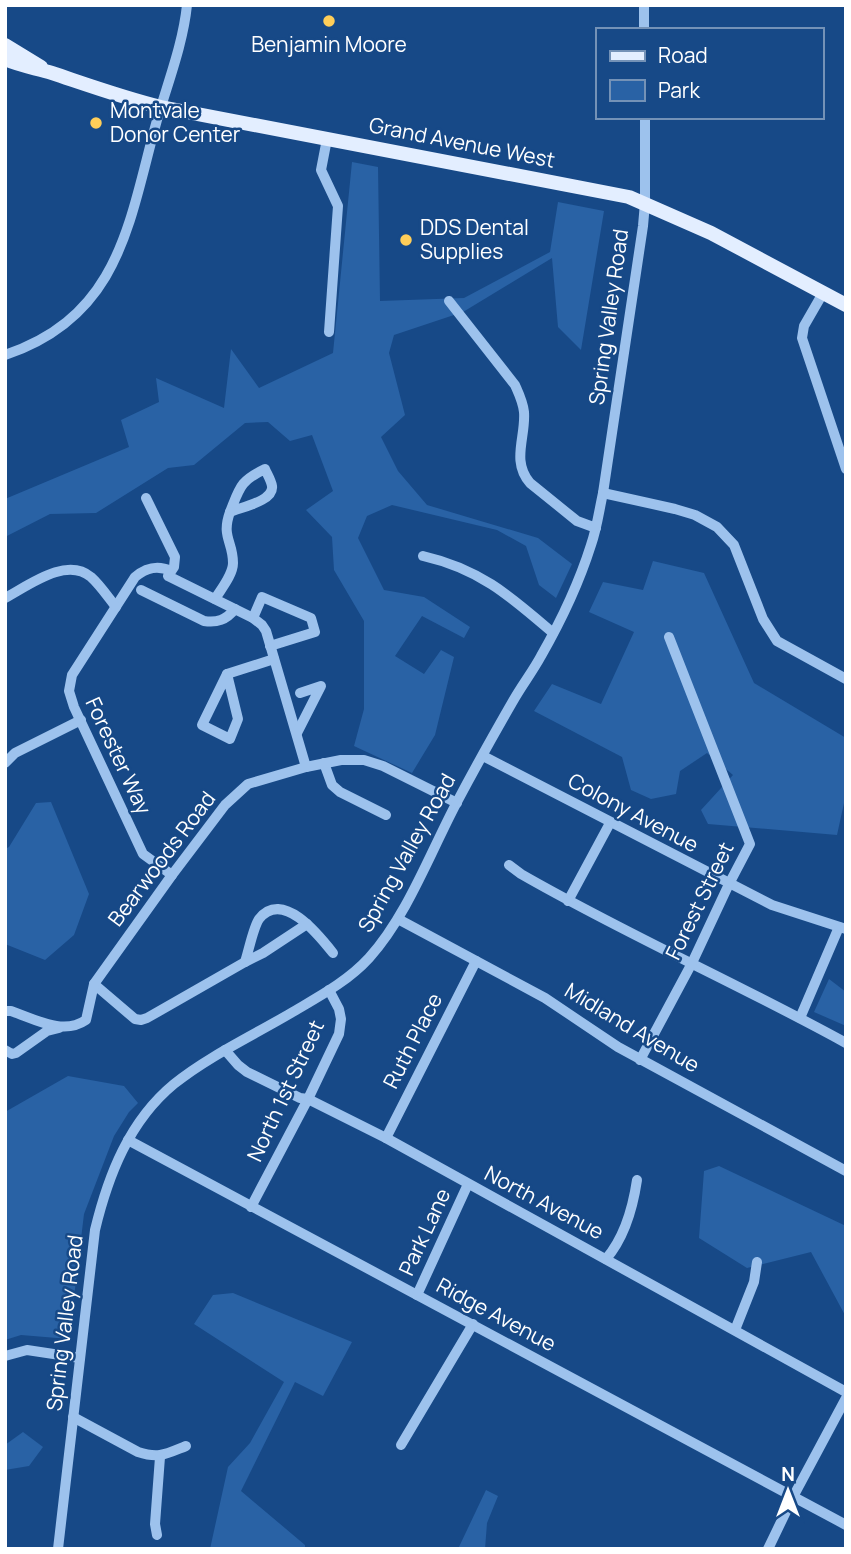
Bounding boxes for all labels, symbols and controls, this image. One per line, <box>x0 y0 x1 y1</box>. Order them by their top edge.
marker: Benjamin Moore <box>321 13 337 29</box>
legend <box>596 28 823 119</box>
place label: Benjamin Moore <box>251 30 407 58</box>
text: Road <box>658 41 708 69</box>
text: Park <box>658 76 700 104</box>
place label: Montvale Donor Center <box>110 96 241 148</box>
street label: Grand Avenue West <box>367 110 558 174</box>
marker: Montvale Donor Center <box>88 115 104 131</box>
place label: DDS Dental Supplies <box>420 213 529 265</box>
street label: Spring Valley Road <box>582 227 634 407</box>
marker: DDS Dental Supplies <box>398 232 414 248</box>
street label: Forester Way <box>80 692 158 819</box>
street label: Colony Avenue <box>563 766 704 858</box>
street label: Spring Valley Road <box>351 768 461 937</box>
street label: Bearwoods Road <box>101 785 221 932</box>
street label: Forest Street <box>659 837 740 964</box>
street label: Midland Avenue <box>560 976 705 1078</box>
street label: Ruth Place <box>376 988 448 1093</box>
street label: North 1st Street <box>240 1015 330 1166</box>
street label: North Avenue <box>480 1159 609 1245</box>
street label: Park Lane <box>392 1183 456 1280</box>
street label: Spring Valley Road <box>39 1233 89 1413</box>
street label: Ridge Avenue <box>432 1271 561 1357</box>
north arrow <box>753 1456 823 1526</box>
text: N <box>781 1461 795 1487</box>

